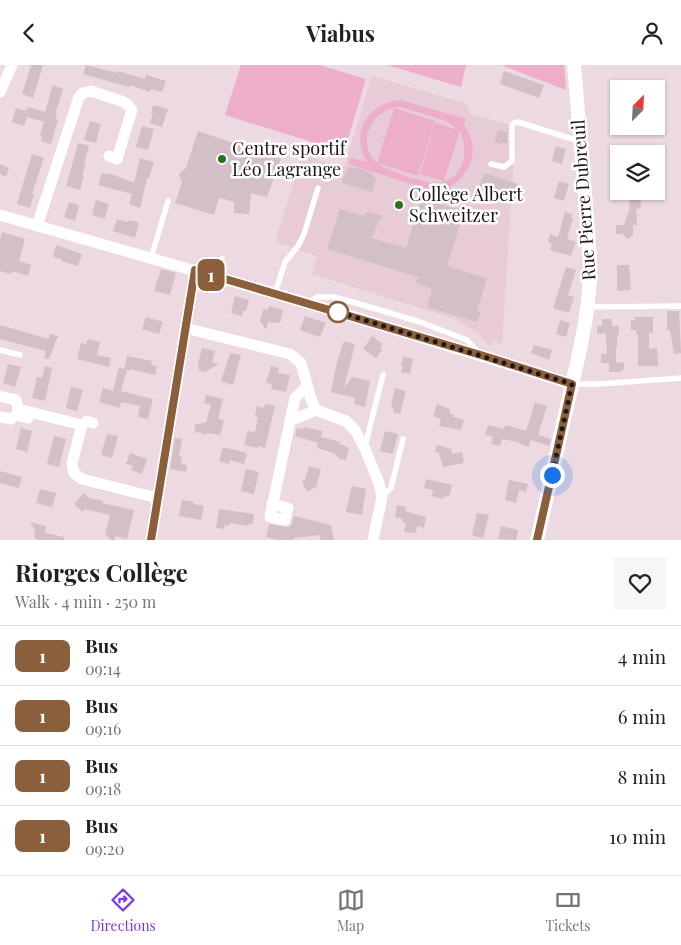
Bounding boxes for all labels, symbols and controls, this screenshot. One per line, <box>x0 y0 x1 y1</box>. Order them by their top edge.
text: Viabus <box>306 18 375 48</box>
icon: back <box>15 19 43 47</box>
icon: person <box>638 19 666 47</box>
north arrow <box>610 80 665 135</box>
map controls <box>610 80 665 200</box>
street label: Rue Pierre Dubreuil <box>565 119 601 281</box>
place label: Centre sportif Léo Lagrange <box>232 136 348 181</box>
button: layers <box>610 145 665 200</box>
marker: Centre sportif Léo Lagrange <box>216 153 228 165</box>
place label: Collège Albert Schweitzer <box>409 182 523 227</box>
marker: Collège Albert Schweitzer <box>393 199 405 211</box>
line badge: 1 <box>195 259 227 291</box>
text: 1 <box>208 263 214 287</box>
unlabelled marker <box>327 301 349 323</box>
your location <box>540 463 565 488</box>
text: Riorges Collège <box>15 556 188 588</box>
button: heart <box>614 557 666 609</box>
text: Walk · 4 min · 250 m <box>15 591 156 612</box>
text: Bus <box>85 632 118 658</box>
text: 4 min <box>618 643 666 669</box>
text: 1 <box>39 644 46 668</box>
text: 09:14 <box>85 658 121 679</box>
text: Bus <box>85 692 118 718</box>
text: 6 min <box>618 703 666 729</box>
text: 1 <box>39 704 46 728</box>
text: 09:16 <box>85 718 121 739</box>
text: Bus <box>85 752 118 778</box>
text: 8 min <box>618 763 666 789</box>
text: 1 <box>39 764 46 788</box>
text: 09:18 <box>85 778 121 799</box>
text: Bus <box>85 812 118 838</box>
text: 10 min <box>609 823 666 849</box>
text: 1 <box>39 824 46 848</box>
text: 09:20 <box>85 838 124 859</box>
tab: Directions <box>90 886 156 935</box>
tab: Map <box>337 886 365 935</box>
tab: Tickets <box>545 886 591 935</box>

